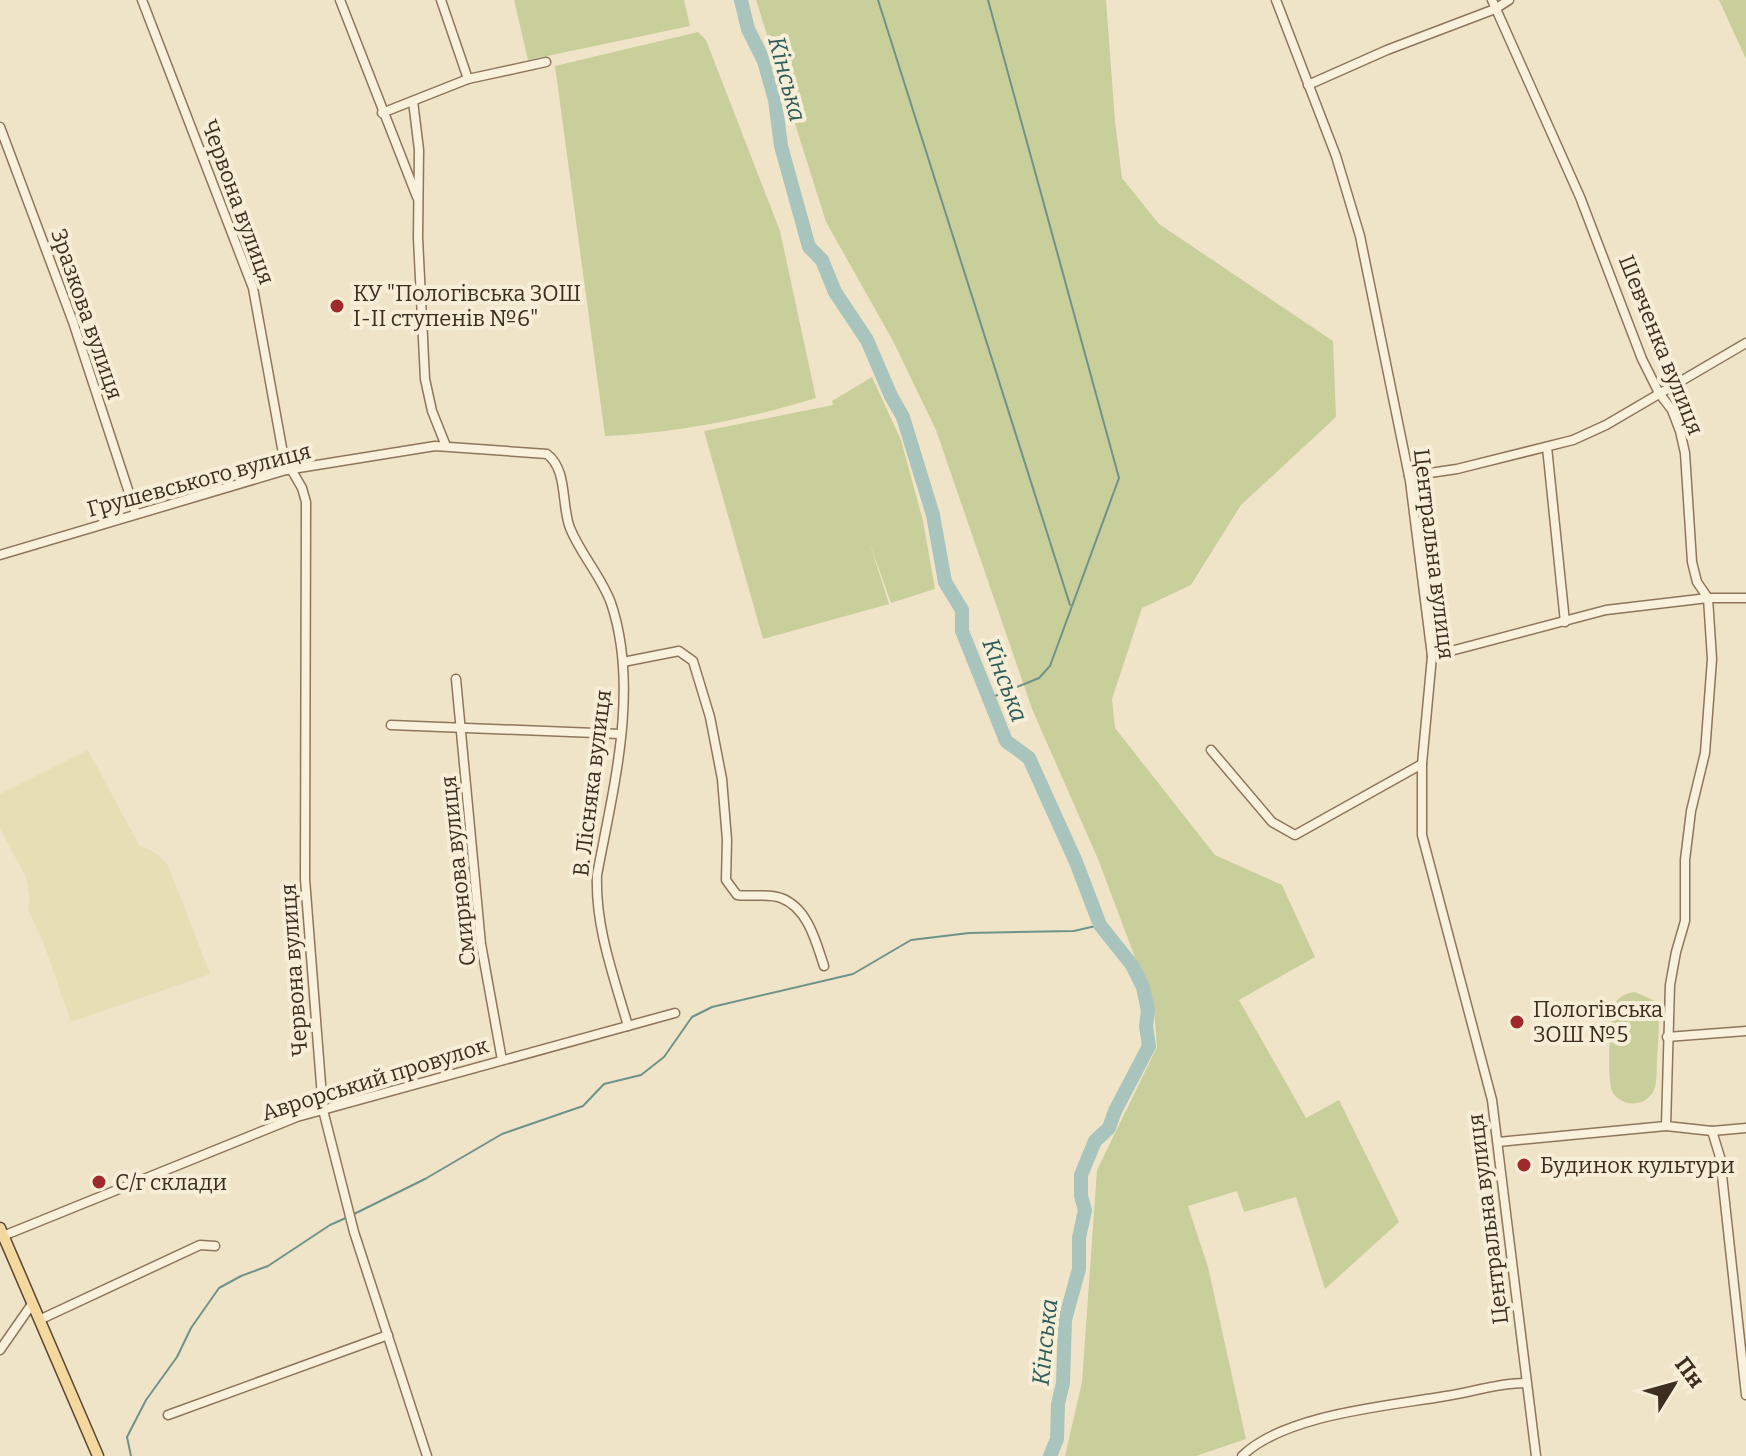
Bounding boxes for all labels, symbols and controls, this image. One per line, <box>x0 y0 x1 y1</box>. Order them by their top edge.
water label: Кінська <box>762 33 812 125</box>
street label: Червона вулиця <box>196 116 280 288</box>
street label: Зразкова вулиця <box>45 225 129 403</box>
street label: Шевченка вулиця <box>1613 251 1709 439</box>
place label: КУ "Пологівська ЗОШ І-ІІ ступенів №6" <box>353 280 581 332</box>
marker: КУ "Пологівська ЗОШ І-ІІ ступенів №6" <box>328 297 346 315</box>
street label: Грушевського вулиця <box>84 437 314 523</box>
street label: Центральна вулиця <box>1408 447 1460 661</box>
water label: Кінська <box>976 634 1034 726</box>
street label: В. Лісняка вулиця <box>567 688 617 878</box>
street label: Смирнова вулиця <box>435 775 481 967</box>
street label: Червона вулиця <box>274 883 314 1057</box>
place label: Пологівська ЗОШ №5 <box>1533 996 1663 1048</box>
marker: Пологівська ЗОШ №5 <box>1508 1013 1526 1031</box>
street label: Аврорський провулок <box>258 1032 492 1126</box>
street label: Центральна вулиця <box>1462 1112 1514 1326</box>
place label: Будинок культури <box>1540 1152 1735 1179</box>
marker: Будинок культури <box>1515 1156 1533 1174</box>
place label: С/г склади <box>115 1169 227 1196</box>
marker: С/г склади <box>90 1173 108 1191</box>
water label: Кінська <box>1027 1297 1063 1387</box>
north arrow <box>1634 1344 1714 1424</box>
text: Пн <box>1669 1351 1710 1393</box>

